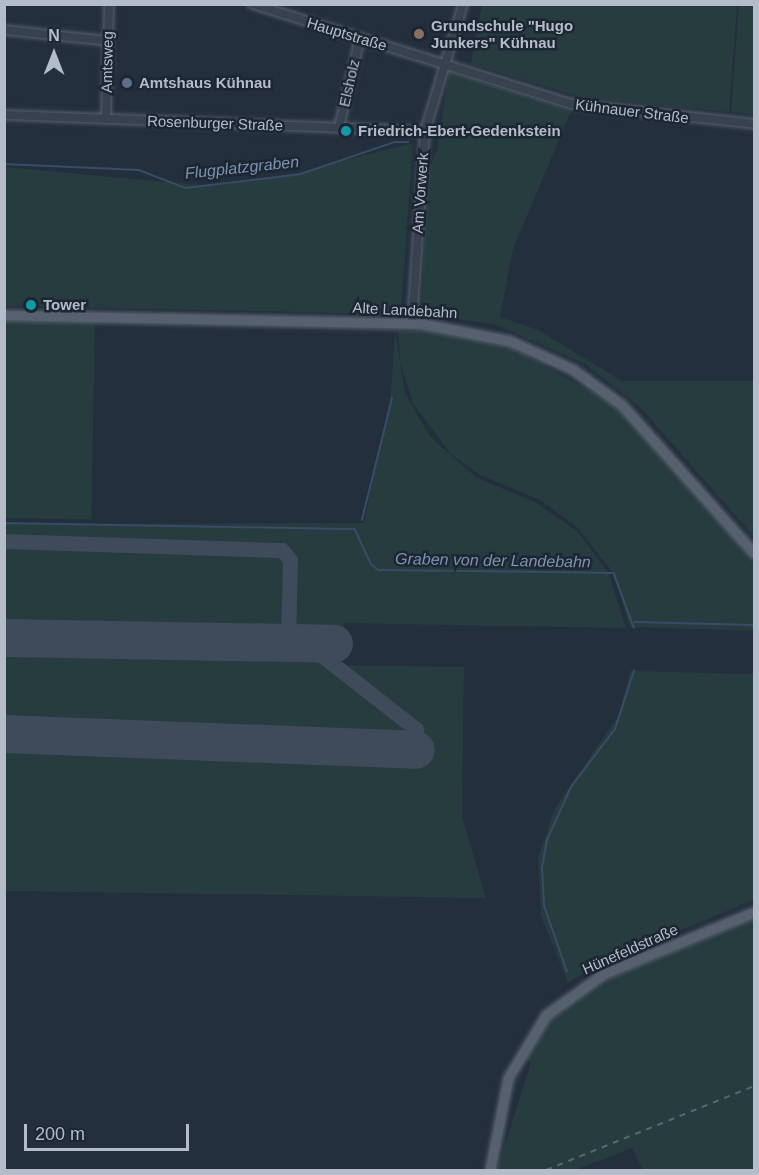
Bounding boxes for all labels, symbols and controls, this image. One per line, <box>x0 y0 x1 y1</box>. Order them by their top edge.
street label: Hauptstraße <box>305 13 389 55</box>
place label: Grundschule "Hugo Junkers" Kühnau <box>431 16 573 51</box>
north arrow <box>24 24 84 84</box>
text: N <box>48 27 60 44</box>
marker: Grundschule "Hugo Junkers" Kühnau <box>412 27 426 41</box>
street label: Amtsweg <box>97 31 117 93</box>
street label: Elsholz <box>335 57 363 109</box>
place label: Amtshaus Kühnau <box>139 74 272 92</box>
marker: Amtshaus Kühnau <box>120 76 134 90</box>
street label: Kühnauer Straße <box>574 95 690 127</box>
street label: Rosenburger Straße <box>147 112 283 134</box>
place label: Friedrich-Ebert-Gedenkstein <box>358 122 561 140</box>
marker: Friedrich-Ebert-Gedenkstein <box>339 124 353 138</box>
water label: Flugplatzgraben <box>184 152 300 184</box>
street label: Am Vorwerk <box>408 152 432 234</box>
place label: Tower <box>43 296 86 314</box>
marker: Tower <box>24 298 38 312</box>
street label: Alte Landebahn <box>352 298 458 322</box>
water label: Graben von der Landebahn <box>395 550 591 572</box>
street label: Hünefeldstraße <box>579 920 681 978</box>
scale bar <box>27 1112 192 1150</box>
text: 200 m <box>35 1124 85 1144</box>

